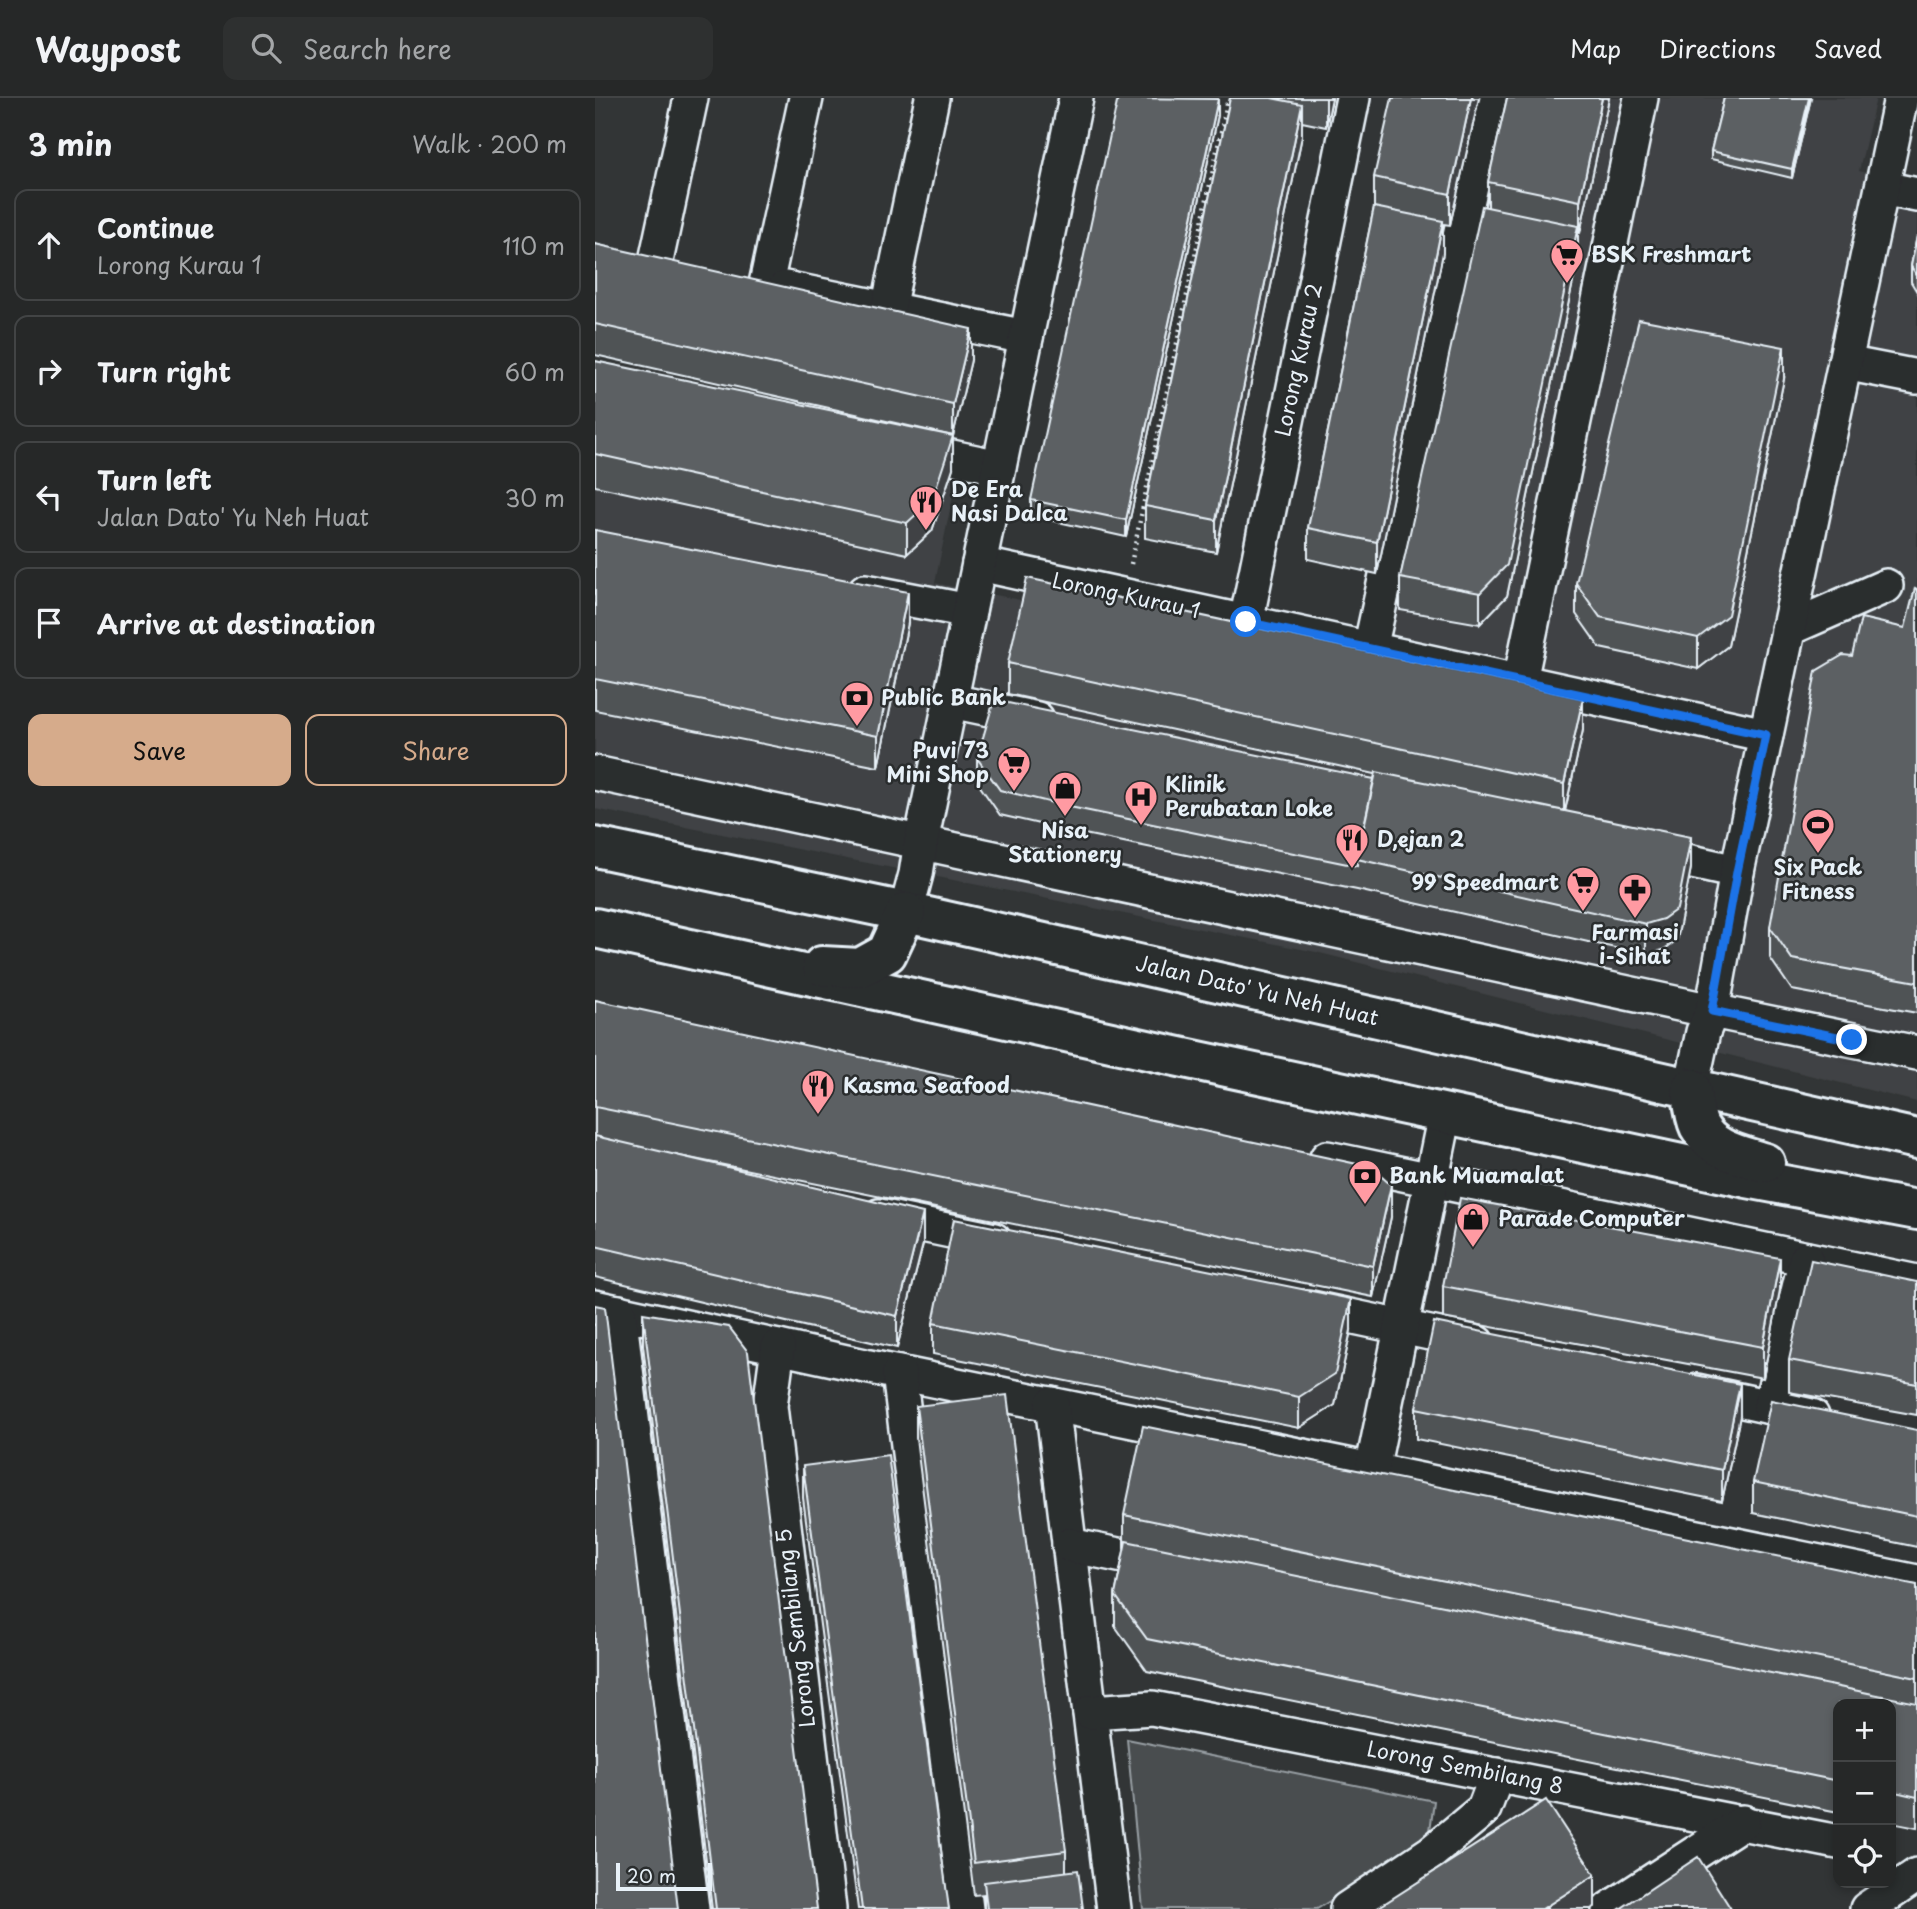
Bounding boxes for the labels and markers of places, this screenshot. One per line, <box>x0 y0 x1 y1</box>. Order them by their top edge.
supermarket icon: BSK Freshmart <box>1548 236 1586 285</box>
place label: BSK Freshmart <box>1591 237 1751 269</box>
place label: De Era Nasi Dalca <box>951 472 1068 528</box>
restaurant icon: De Era Nasi Dalca <box>907 483 945 532</box>
bank icon: Public Bank <box>838 679 876 728</box>
place label: Public Bank <box>881 680 1006 712</box>
place label: Puvi 73 Mini Shop <box>887 733 989 789</box>
supermarket icon: Puvi 73 Mini Shop <box>995 744 1033 793</box>
place label: Klinik Perubatan Loke <box>1165 767 1333 823</box>
shop icon: Nisa Stationery <box>1046 769 1084 818</box>
hospital icon: Klinik Perubatan Loke <box>1122 778 1160 827</box>
sports icon: Six Pack Fitness <box>1799 806 1837 855</box>
place label: Nisa Stationery <box>1008 813 1122 869</box>
restaurant icon: D,ejan 2 <box>1333 821 1371 870</box>
place label: D,ejan 2 <box>1377 822 1464 854</box>
place label: Six Pack Fitness <box>1774 850 1862 906</box>
supermarket icon: 99 Speedmart <box>1564 864 1602 913</box>
place label: 99 Speedmart <box>1411 865 1559 897</box>
pharmacy icon: Farmasi i-Sihat <box>1616 871 1654 920</box>
place label: Farmasi i-Sihat <box>1591 915 1679 971</box>
restaurant icon: Kasma Seafood <box>799 1067 837 1116</box>
place label: Kasma Seafood <box>843 1068 1010 1100</box>
bank icon: Bank Muamalat <box>1346 1157 1384 1206</box>
place label: Bank Muamalat <box>1389 1158 1564 1190</box>
shop icon: Parade Computer <box>1454 1200 1492 1249</box>
place label: Parade Computer <box>1498 1201 1685 1233</box>

